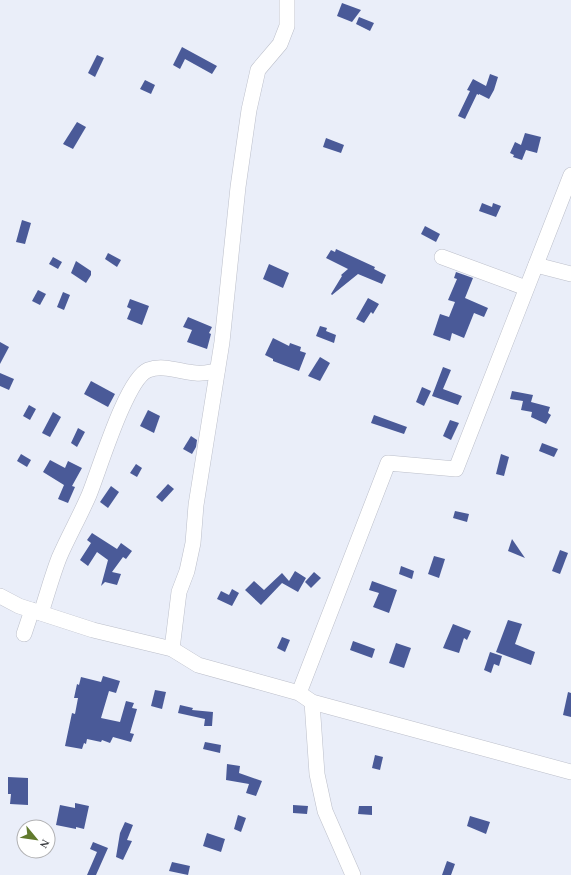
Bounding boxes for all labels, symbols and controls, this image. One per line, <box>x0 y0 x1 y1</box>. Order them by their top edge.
north arrow <box>16 819 56 859</box>
text: N <box>38 837 52 850</box>

